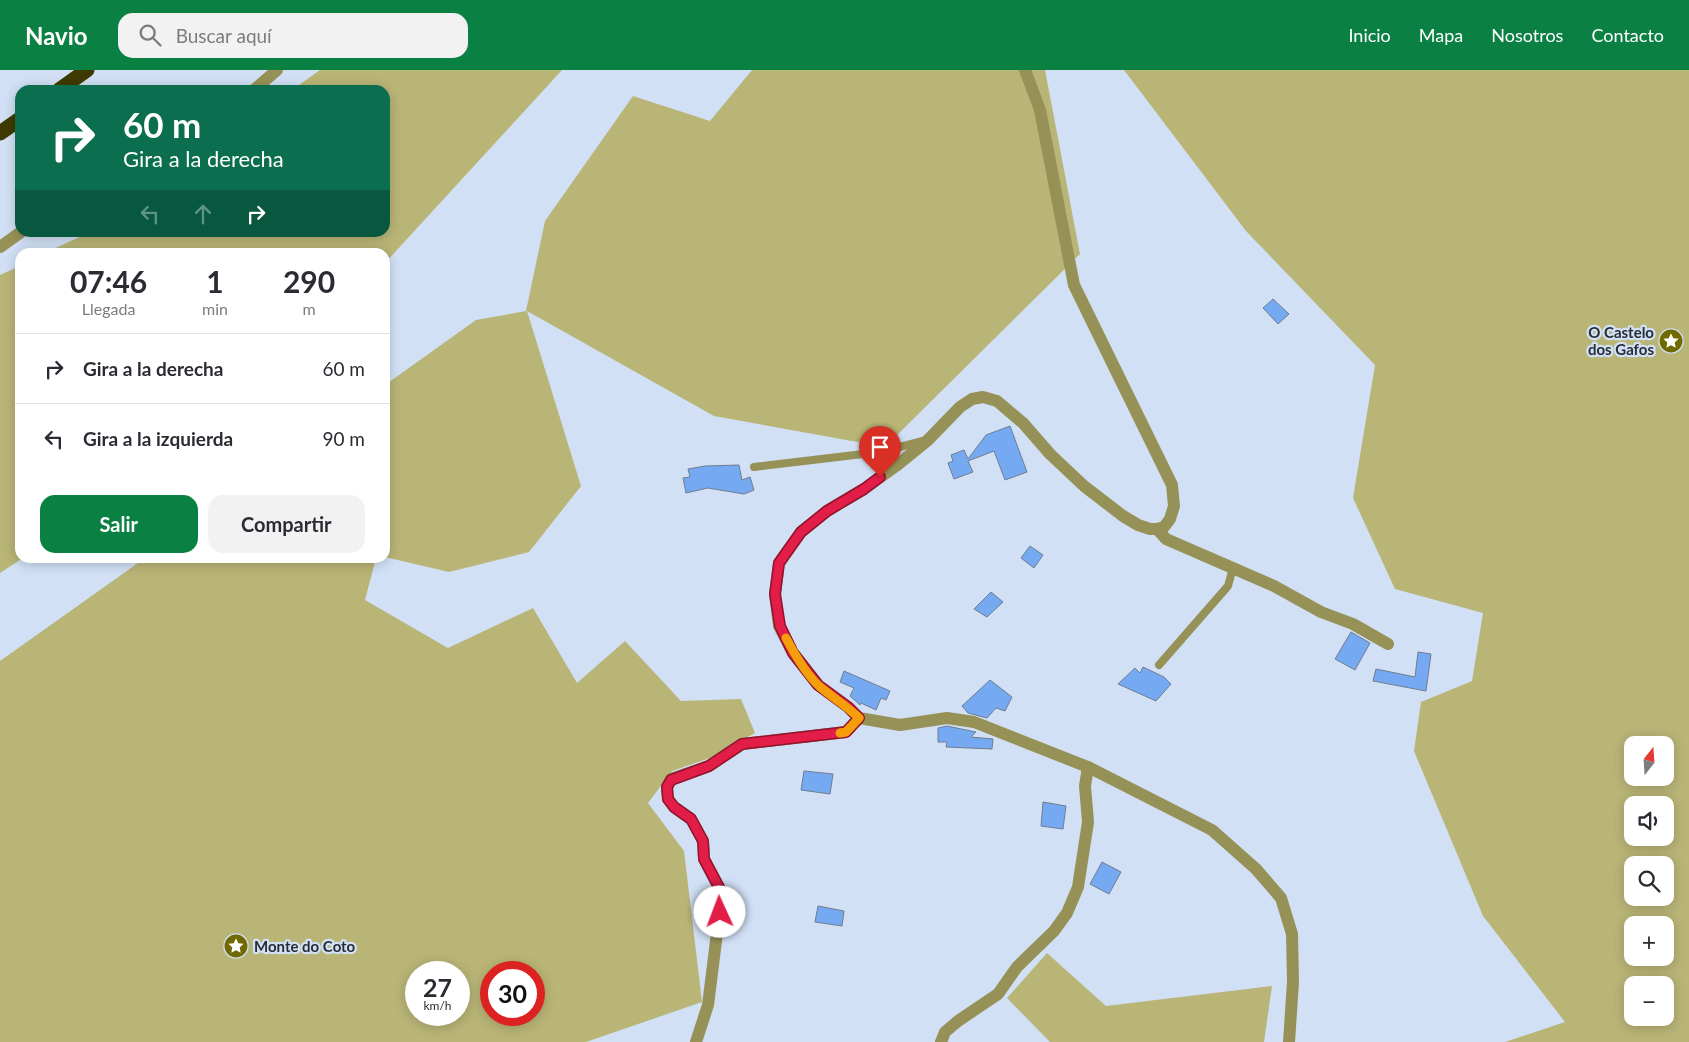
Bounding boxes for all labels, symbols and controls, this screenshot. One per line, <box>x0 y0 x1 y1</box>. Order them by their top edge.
search box <box>118 13 468 58</box>
text: Navio <box>25 21 88 50</box>
icon: search <box>136 21 164 49</box>
text: Buscar aquí <box>176 24 272 47</box>
text: Inicio <box>1348 24 1391 46</box>
text: Mapa <box>1419 24 1463 46</box>
text: Nosotros <box>1491 24 1563 46</box>
text: Contacto <box>1591 24 1664 46</box>
text: 60 m <box>123 103 201 145</box>
icon: right <box>40 105 105 170</box>
text: Gira a la derecha <box>123 145 284 172</box>
icon: left <box>136 200 164 228</box>
icon: ahead <box>189 200 217 228</box>
icon: right <box>242 200 270 228</box>
text: 07:46 <box>70 263 147 299</box>
text: 1 <box>206 263 224 299</box>
text: 290 <box>283 263 335 299</box>
text: Llegada <box>82 299 135 318</box>
text: min <box>202 299 228 318</box>
text: m <box>302 299 316 318</box>
place label: O Castelo dos Gafos <box>1588 323 1654 358</box>
place icon: O Castelo dos Gafos <box>1658 328 1684 354</box>
icon: right <box>40 355 68 383</box>
text: Gira a la derecha <box>83 357 223 380</box>
text: 60 m <box>322 357 365 380</box>
icon: left <box>40 425 68 453</box>
pin <box>859 426 901 477</box>
text: Gira a la izquierda <box>83 427 233 450</box>
text: 90 m <box>322 427 365 450</box>
icon: arrive <box>866 433 894 461</box>
button: Salir <box>40 495 198 553</box>
button: Compartir <box>208 495 365 553</box>
north arrow <box>1624 736 1674 786</box>
map controls <box>1624 736 1674 1026</box>
button: sound <box>1624 796 1674 846</box>
button: search <box>1624 856 1674 906</box>
position arrow <box>693 885 745 937</box>
button: + <box>1624 916 1674 966</box>
place icon: Monte do Coto <box>223 933 249 959</box>
place label: Monte do Coto <box>254 937 356 955</box>
speed limit sign: 30 <box>480 961 545 1026</box>
text: 27 <box>423 972 452 1002</box>
button: − <box>1624 976 1674 1026</box>
text: km/h <box>423 998 452 1013</box>

